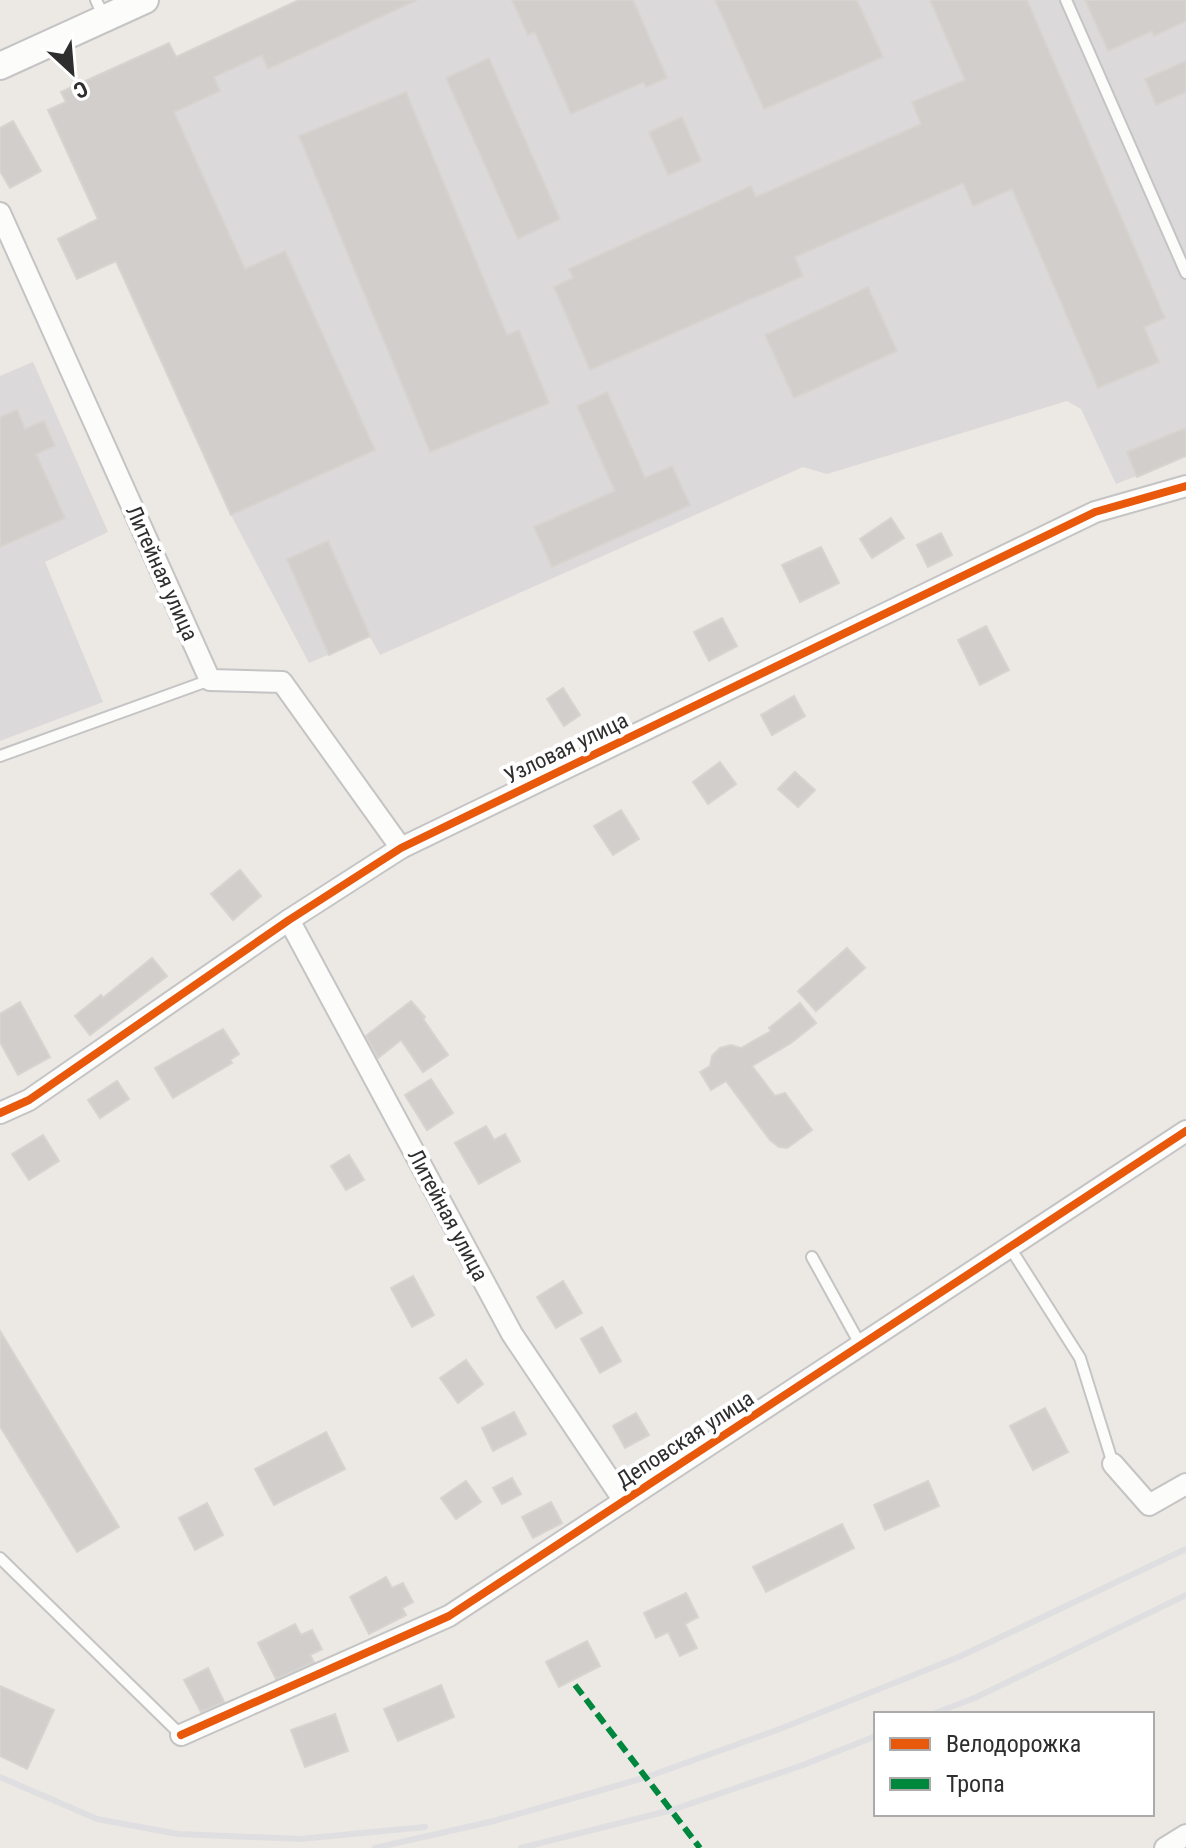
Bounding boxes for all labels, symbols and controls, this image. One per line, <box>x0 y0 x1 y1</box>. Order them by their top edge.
north arrow <box>32 32 112 112</box>
text: С <box>69 76 92 104</box>
street label: Литейная улица <box>121 502 203 644</box>
street label: Узловая улица <box>500 707 632 789</box>
street label: Литейная улица <box>403 1145 493 1285</box>
street label: Деповская улица <box>612 1385 758 1493</box>
legend <box>874 1712 1154 1816</box>
text: Велодорожка <box>946 1730 1081 1758</box>
text: Тропа <box>946 1770 1005 1798</box>

